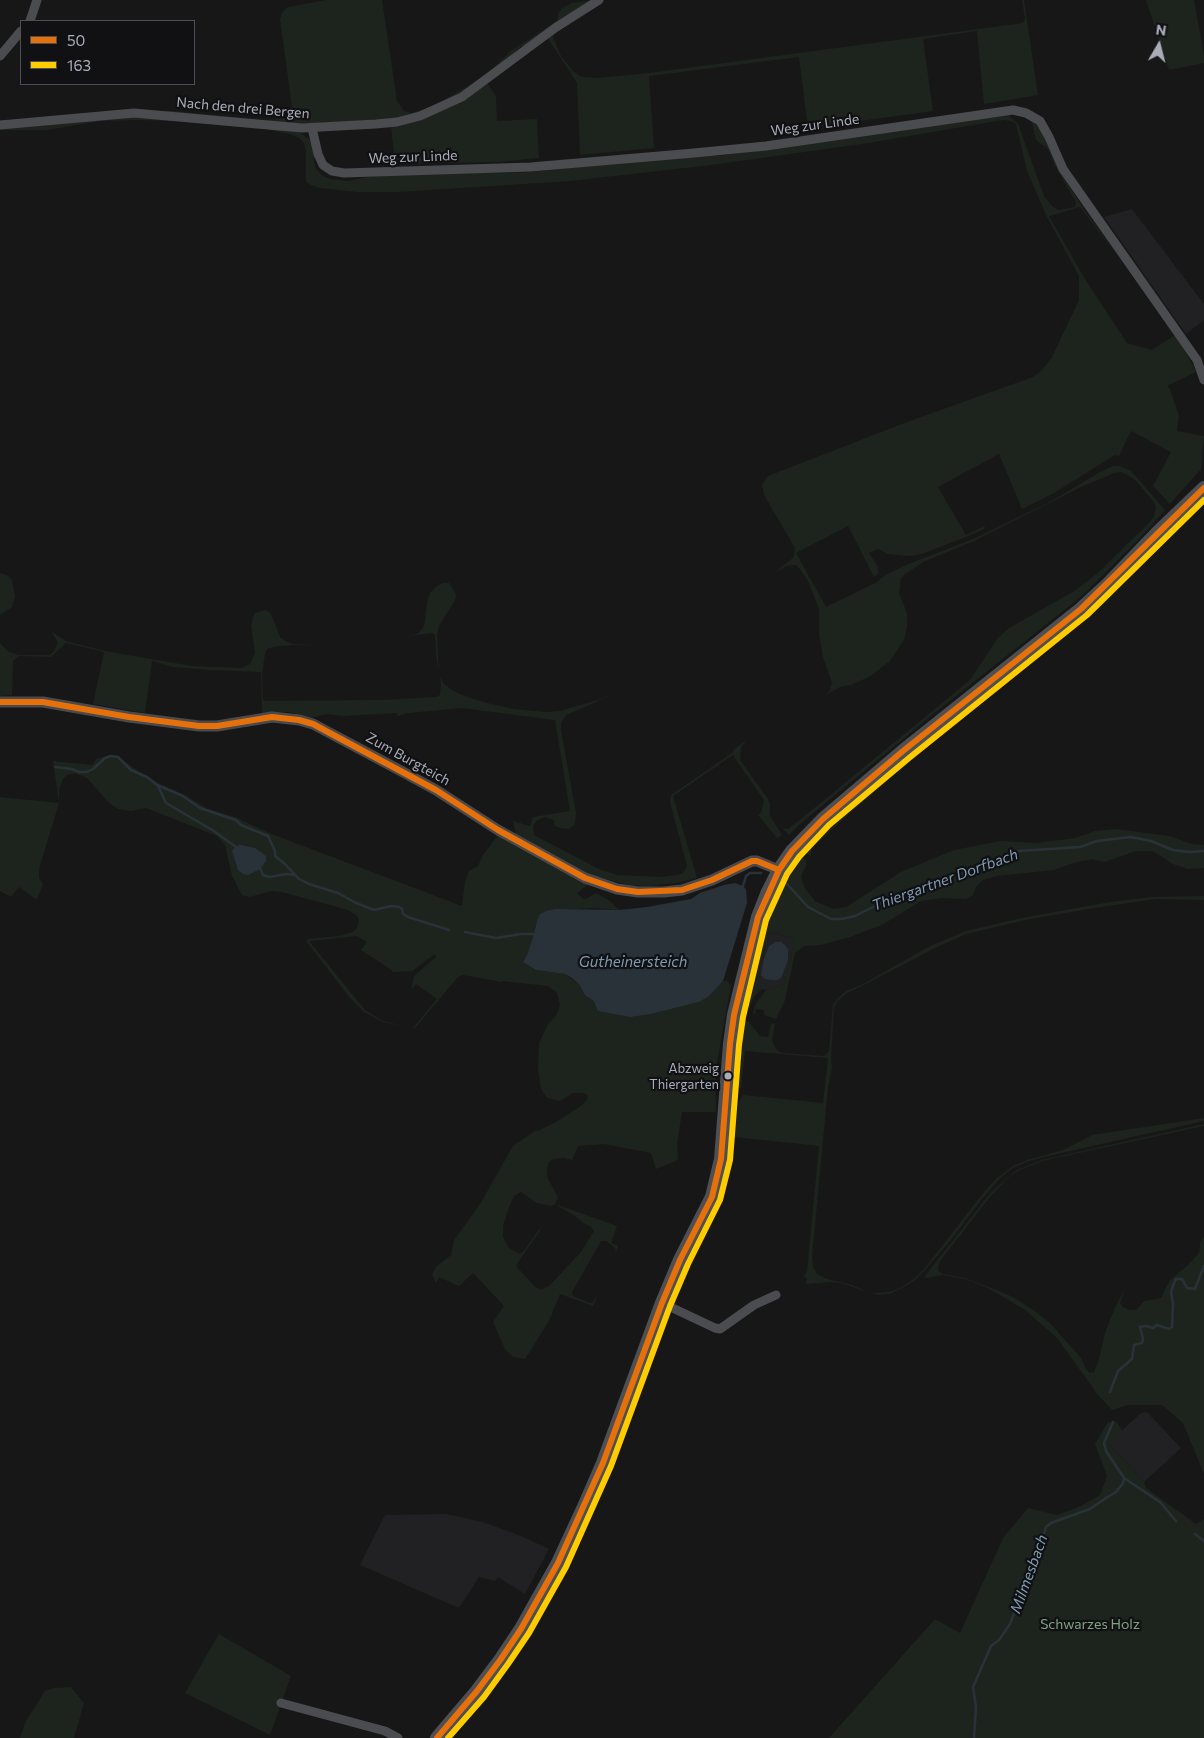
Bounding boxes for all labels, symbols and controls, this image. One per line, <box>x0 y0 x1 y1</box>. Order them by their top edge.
legend <box>20 20 195 85</box>
north arrow <box>1134 20 1184 70</box>
text: N <box>1155 21 1168 39</box>
text: 50 <box>67 31 85 49</box>
text: 163 <box>67 56 91 74</box>
street label: Nach den drei Bergen <box>176 94 310 122</box>
street label: Weg zur Linde <box>770 110 860 140</box>
street label: Weg zur Linde <box>368 147 458 167</box>
street label: Zum Burgteich <box>363 729 453 789</box>
water label: Thiergartner Dorfbach <box>870 845 1020 915</box>
water label: Gutheinersteich <box>579 953 687 971</box>
place label: Abzweig Thiergarten <box>649 1061 719 1092</box>
marker: Abzweig Thiergarten <box>723 1071 733 1081</box>
water label: Milmesbach <box>1006 1532 1052 1616</box>
park label: Schwarzes Holz <box>1040 1616 1140 1632</box>

